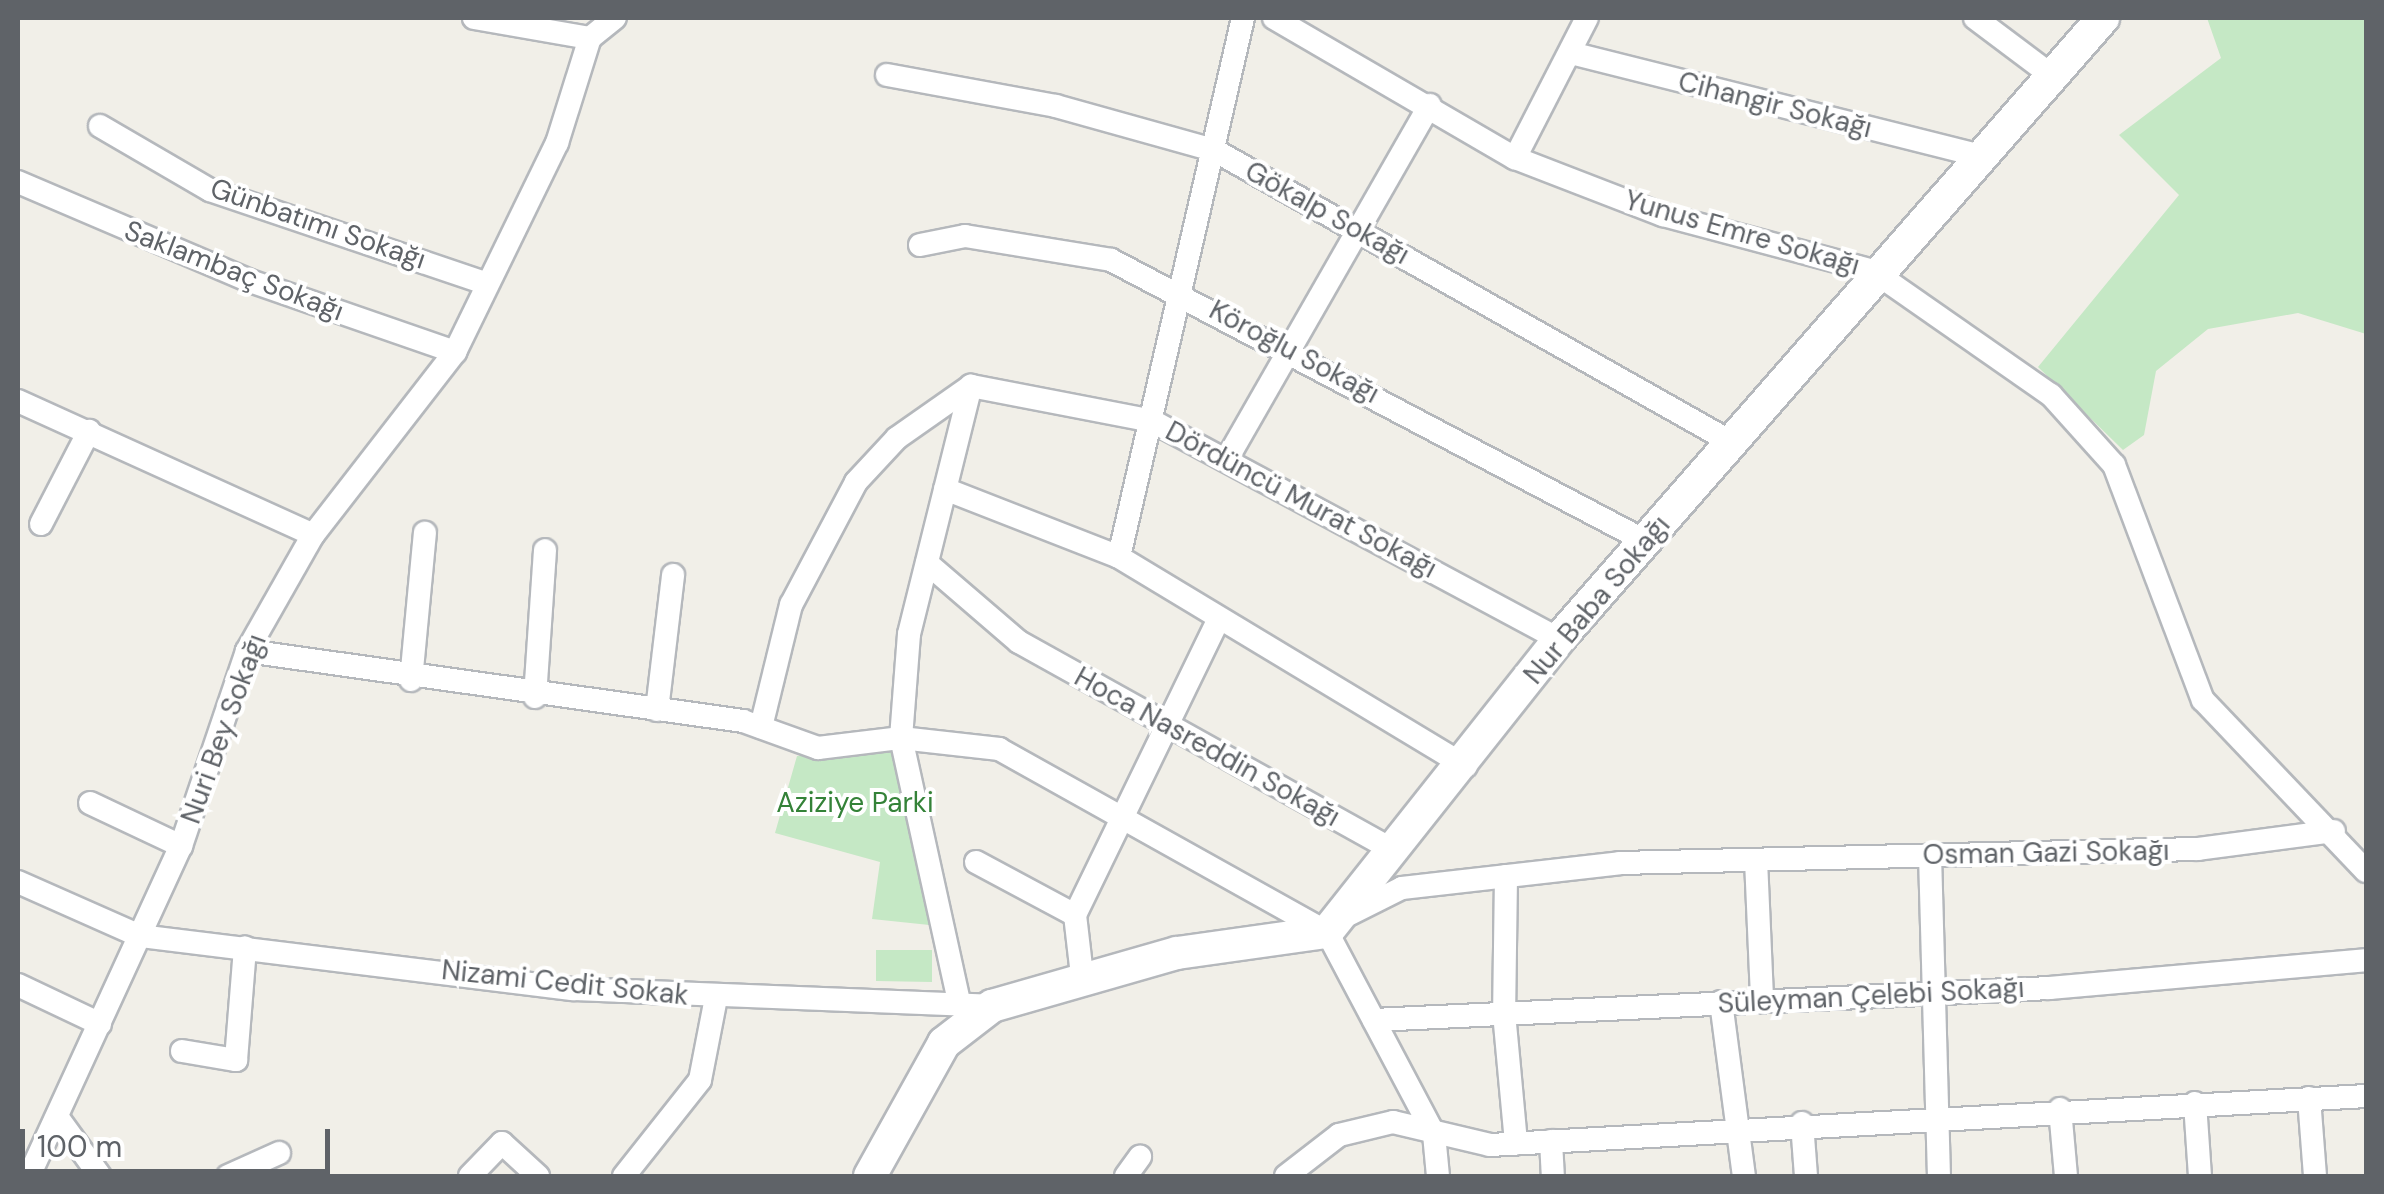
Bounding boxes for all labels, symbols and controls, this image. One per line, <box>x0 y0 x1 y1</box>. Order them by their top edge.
street label: Cihangir Sokağı <box>1675 65 1875 145</box>
street label: Gökalp Sokağı <box>1239 154 1415 272</box>
street label: Günbatımı Sokağı <box>206 171 430 277</box>
street label: Yunus Emre Sokağı <box>1621 183 1863 283</box>
street label: Saklambaç Sokağı <box>120 214 348 328</box>
street label: Köroğlu Sokağı <box>1203 293 1385 411</box>
street label: Dördüncü Murat Sokağı <box>1160 414 1442 586</box>
street label: Nur Baba Sokağı <box>1517 509 1677 691</box>
street label: Nuri Bey Sokağı <box>174 630 274 828</box>
street label: Hoca Nasreddin Sokağı <box>1069 660 1345 834</box>
park label: Aziziye Parki <box>776 786 934 820</box>
street label: Osman Gazi Sokağı <box>1922 834 2170 872</box>
street label: Nizami Cedit Sokak <box>440 953 690 1013</box>
street label: Süleyman Çelebi Sokağı <box>1717 971 2025 1021</box>
scale bar <box>25 1109 335 1171</box>
text: 100 m <box>37 1127 122 1166</box>

